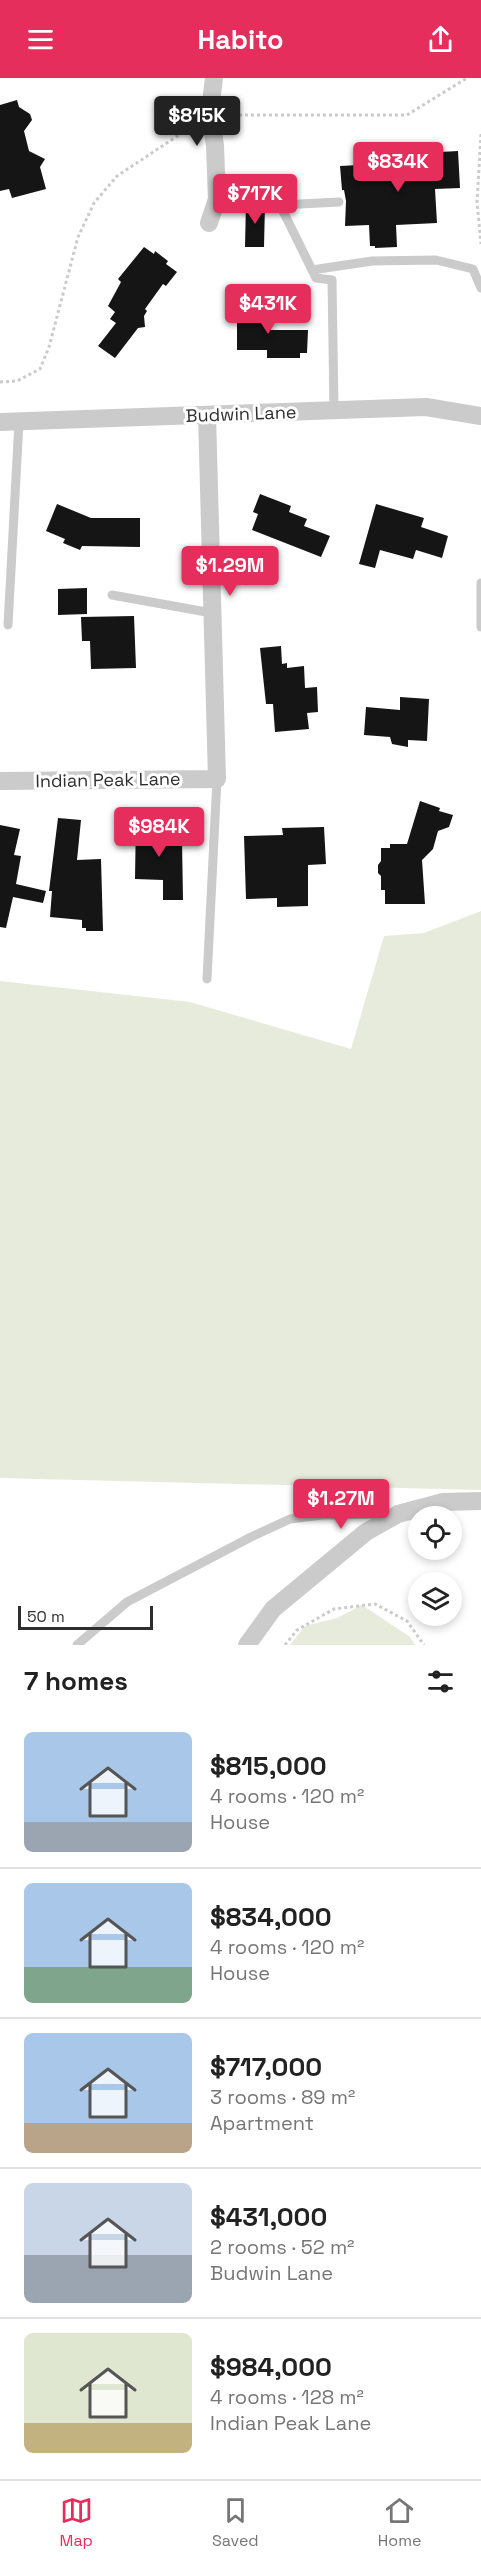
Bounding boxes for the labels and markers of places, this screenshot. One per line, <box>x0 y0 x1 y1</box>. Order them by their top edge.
pin: $815K <box>155 96 239 147</box>
pin: $834K <box>356 142 440 193</box>
pin: $717K <box>213 174 297 225</box>
pin: $431K <box>226 284 310 335</box>
pin: $1.29M <box>181 546 279 597</box>
pin: $984K <box>117 807 201 858</box>
pin: $1.27M <box>292 1479 390 1530</box>

